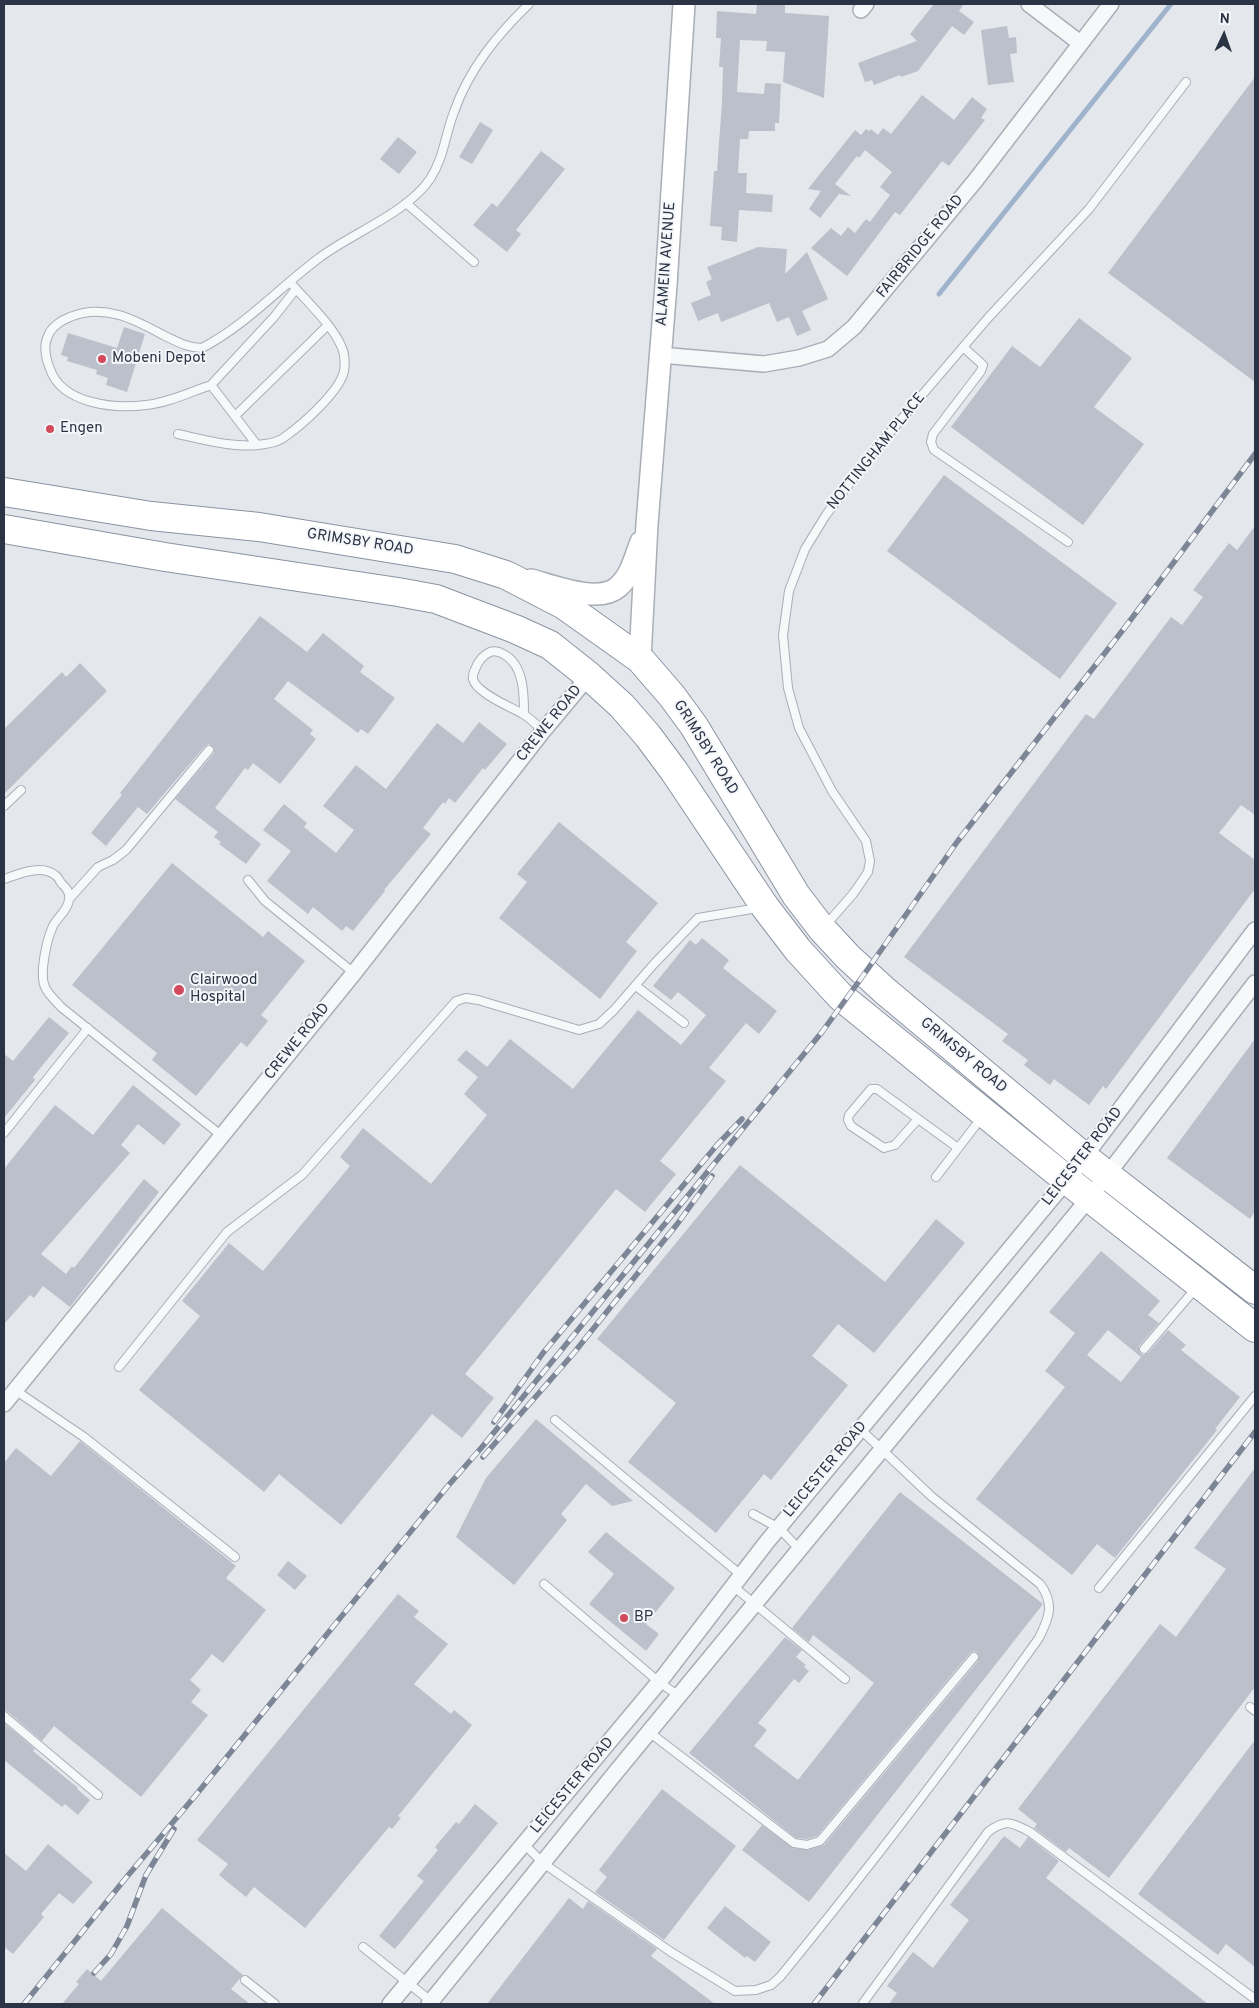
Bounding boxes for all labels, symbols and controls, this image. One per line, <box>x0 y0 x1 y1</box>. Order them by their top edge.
north arrow <box>1199 10 1249 60</box>
text: N <box>1219 11 1230 28</box>
street label: FAIRBRIDGE ROAD <box>874 192 968 302</box>
street label: ALAMEIN AVENUE <box>654 201 680 327</box>
place label: Mobeni Depot <box>112 350 206 368</box>
marker: Mobeni Depot <box>96 353 108 365</box>
street label: NOTTINGHAM PLACE <box>824 390 930 514</box>
place label: Engen <box>60 420 103 438</box>
marker: Engen <box>44 423 56 435</box>
street label: GRIMSBY ROAD <box>305 526 415 560</box>
street label: CREWE ROAD <box>514 682 586 766</box>
street label: GRIMSBY ROAD <box>669 697 741 799</box>
place label: Clairwood Hospital <box>190 972 257 1007</box>
marker: Clairwood Hospital <box>172 983 186 997</box>
street label: CREWE ROAD <box>262 1000 334 1084</box>
street label: GRIMSBY ROAD <box>916 1014 1010 1098</box>
street label: LEICESTER ROAD <box>1039 1104 1127 1210</box>
street label: LEICESTER ROAD <box>781 1418 871 1522</box>
place label: BP <box>634 1609 653 1627</box>
marker: BP <box>618 1612 630 1624</box>
street label: LEICESTER ROAD <box>528 1734 618 1838</box>

